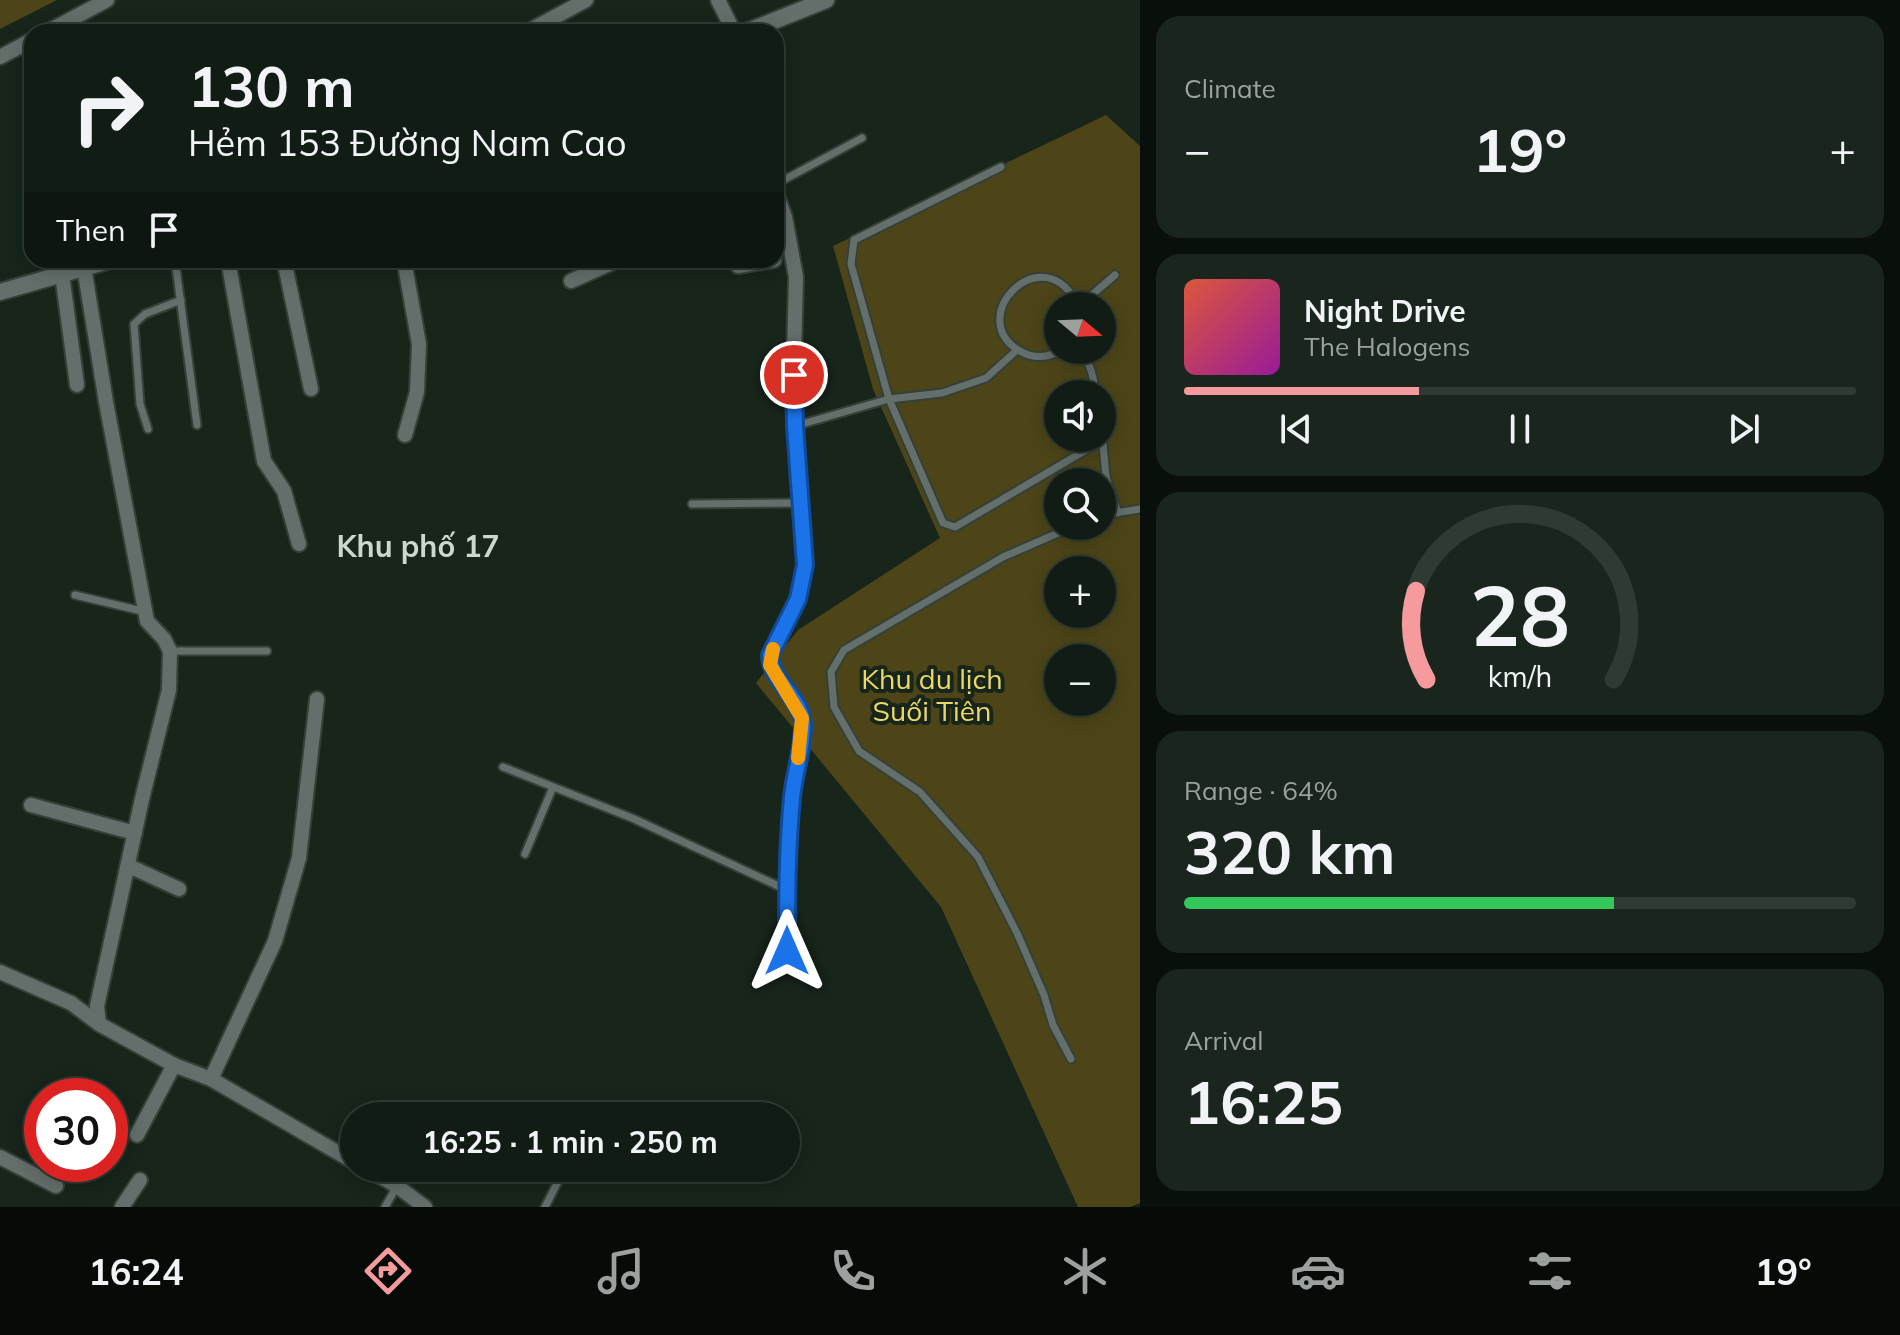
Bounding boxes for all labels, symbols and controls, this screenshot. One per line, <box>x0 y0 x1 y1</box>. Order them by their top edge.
text: 130 m <box>188 51 355 121</box>
icon: right <box>56 56 160 160</box>
text: Climate <box>1184 72 1276 105</box>
text: 19° <box>1473 112 1567 187</box>
text: Hẻm 153 Đường Nam Cao <box>188 120 626 165</box>
text: − <box>1184 122 1210 177</box>
text: + <box>1830 122 1856 177</box>
icon: arrive <box>142 208 186 252</box>
text: Then <box>56 211 126 249</box>
north arrow <box>1044 292 1116 364</box>
map controls <box>1044 292 1116 716</box>
text: Night Drive <box>1304 292 1466 330</box>
text: The Halogens <box>1304 330 1470 363</box>
pin <box>760 341 828 409</box>
icon: arrive <box>772 353 816 397</box>
button: sound <box>1044 380 1116 452</box>
icon: previous <box>1274 407 1318 451</box>
icon: pause <box>1498 407 1542 451</box>
icon: next <box>1722 407 1766 451</box>
button: search <box>1044 468 1116 540</box>
district label: Khu phố 17 <box>337 527 499 565</box>
button: + <box>1044 556 1116 628</box>
text: 28 <box>1470 561 1570 666</box>
button: − <box>1044 644 1116 716</box>
text: km/h <box>1488 658 1552 694</box>
park label: Khu du lịch Suối Tiên <box>861 661 1003 728</box>
text: Range · 64% <box>1184 774 1338 807</box>
text: 320 km <box>1184 814 1396 889</box>
position arrow <box>745 909 829 993</box>
text: Arrival <box>1184 1024 1264 1057</box>
text: 16:25 <box>1184 1064 1343 1139</box>
speed limit sign: 30 <box>24 1078 128 1182</box>
text: 16:25 · 1 min · 250 m <box>422 1123 718 1161</box>
icon: directions <box>360 1243 416 1299</box>
icon: music <box>593 1243 649 1299</box>
icon: phone <box>825 1243 881 1299</box>
icon: climate <box>1057 1243 1113 1299</box>
icon: car <box>1290 1243 1346 1299</box>
icon: filters <box>1522 1243 1578 1299</box>
text: 16:24 <box>88 1249 184 1294</box>
text: 19° <box>1755 1249 1812 1294</box>

